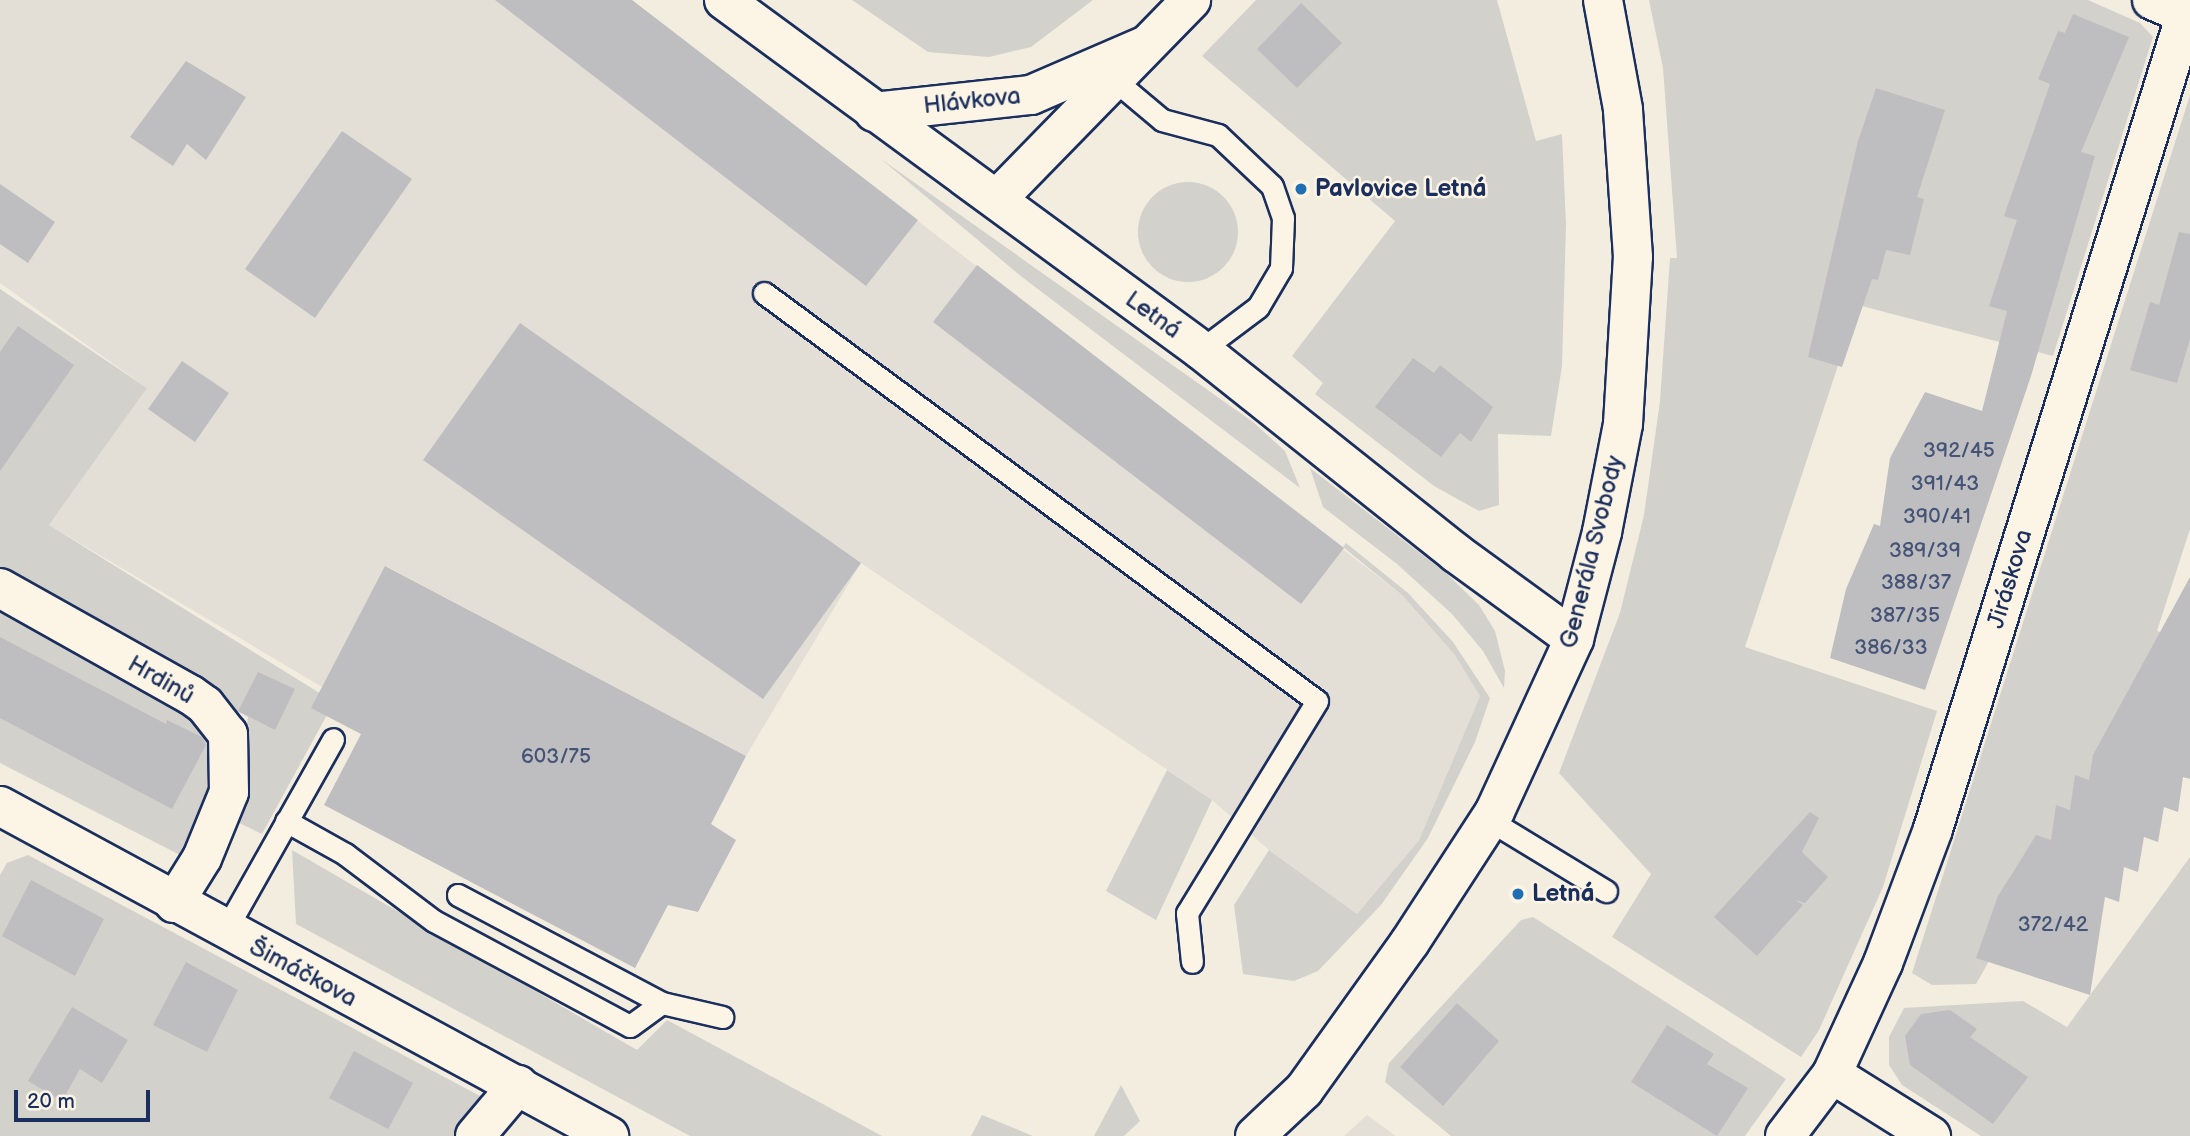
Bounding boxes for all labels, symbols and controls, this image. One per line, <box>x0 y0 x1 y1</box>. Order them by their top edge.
street label: Hlávkova <box>922 82 1022 120</box>
place label: Pavlovice Letná <box>1315 175 1487 203</box>
marker: Pavlovice Letná <box>1293 181 1309 197</box>
street label: Letná <box>1120 285 1186 345</box>
house number: 392/45 <box>1923 438 1995 464</box>
street label: Generála Svobody <box>1554 452 1630 652</box>
house number: 391/43 <box>1911 471 1979 497</box>
house number: 390/41 <box>1903 504 1971 530</box>
street label: Jiráskova <box>1981 526 2039 632</box>
house number: 389/39 <box>1889 538 1961 564</box>
house number: 388/37 <box>1881 570 1951 596</box>
house number: 387/35 <box>1870 603 1940 629</box>
house number: 386/33 <box>1854 635 1928 661</box>
street label: Hrdinů <box>123 650 199 710</box>
house number: 603/75 <box>521 744 591 770</box>
place label: Letná <box>1532 880 1594 908</box>
marker: Letná <box>1510 886 1526 902</box>
house number: 372/42 <box>2018 912 2088 938</box>
street label: Šimáčkova <box>244 933 362 1013</box>
scale bar <box>18 1076 154 1120</box>
text: 20 m <box>27 1089 75 1114</box>

